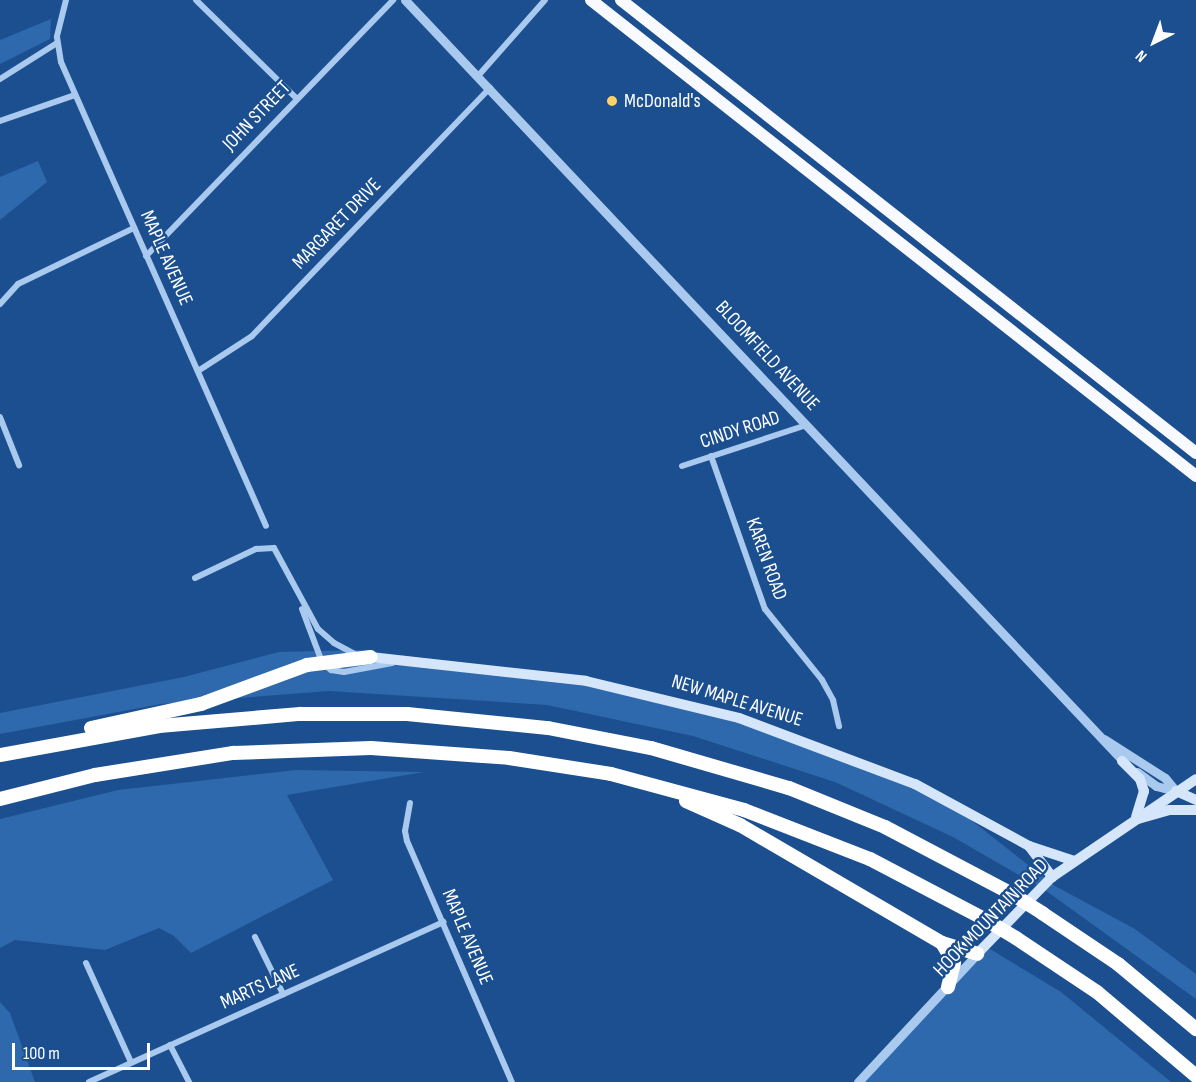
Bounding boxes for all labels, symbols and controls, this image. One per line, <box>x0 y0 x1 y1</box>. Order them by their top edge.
north arrow <box>1124 12 1184 72</box>
text: N <box>1132 46 1151 66</box>
street label: JOHN STREET <box>218 76 296 156</box>
place label: McDonald's <box>624 89 701 113</box>
marker: McDonald's <box>605 94 619 108</box>
street label: MARGARET DRIVE <box>288 173 386 275</box>
street label: MAPLE AVENUE <box>134 207 198 309</box>
street label: BLOOMFIELD AVENUE <box>710 296 824 416</box>
street label: CINDY ROAD <box>697 406 783 454</box>
street label: KAREN ROAD <box>740 515 792 603</box>
street label: NEW MAPLE AVENUE <box>669 670 805 732</box>
street label: HOOK MOUNTAIN ROAD <box>929 854 1053 982</box>
street label: MAPLE AVENUE <box>436 886 498 988</box>
street label: MARTS LANE <box>217 959 303 1015</box>
scale bar <box>15 1031 153 1069</box>
text: 100 m <box>23 1043 60 1064</box>

